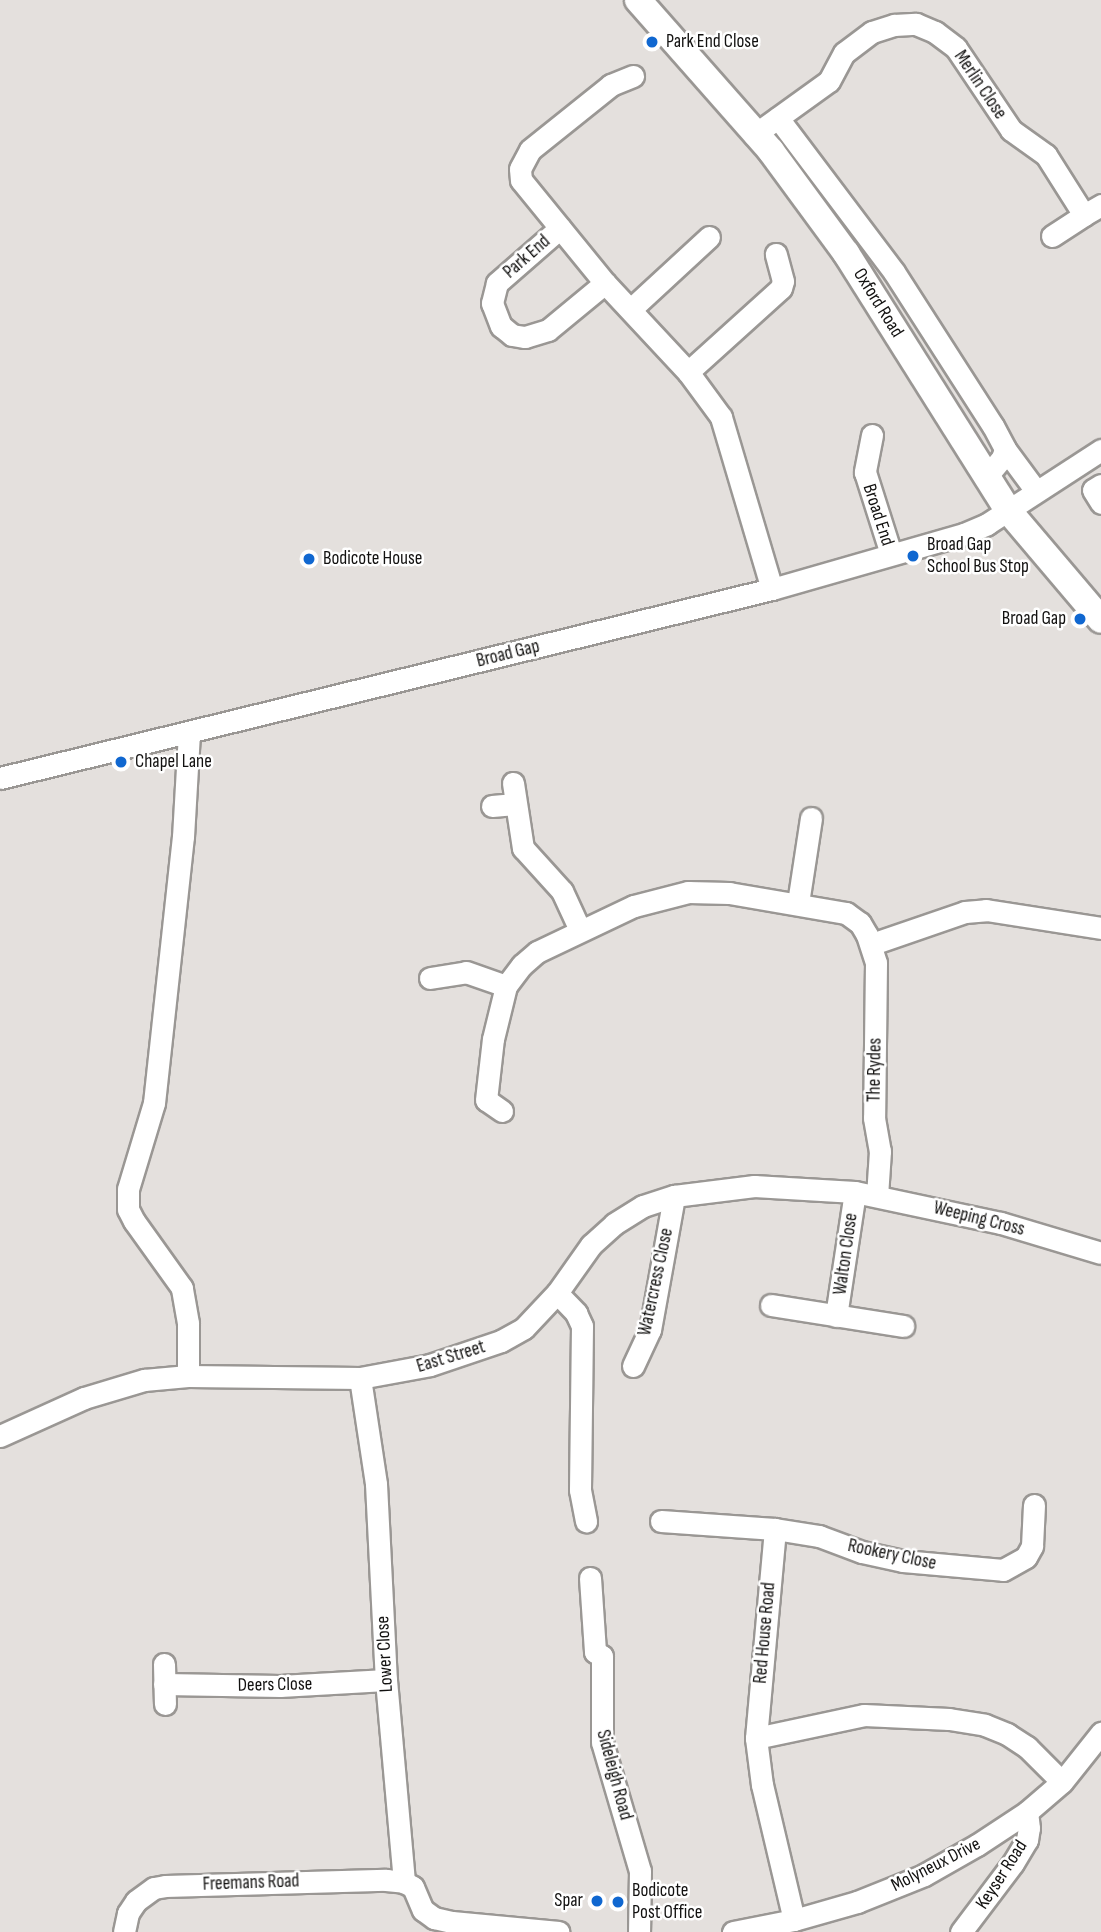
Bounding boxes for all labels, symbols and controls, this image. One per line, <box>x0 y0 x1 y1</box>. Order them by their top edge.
place label: Park End Close <box>666 31 759 53</box>
marker: Park End Close <box>644 34 660 50</box>
street label: Merlin Close <box>949 46 1011 124</box>
street label: Park End <box>499 230 555 284</box>
street label: Oxford Road <box>848 264 908 342</box>
street label: Broad End <box>857 481 899 549</box>
place label: Broad Gap School Bus Stop <box>927 534 1029 578</box>
place label: Bodicote House <box>323 548 422 570</box>
marker: Broad Gap School Bus Stop <box>905 548 921 564</box>
marker: Bodicote House <box>301 551 317 567</box>
place label: Broad Gap <box>1002 608 1066 630</box>
marker: Broad Gap <box>1072 611 1088 627</box>
street label: Broad Gap <box>474 635 542 673</box>
place label: Chapel Lane <box>135 751 212 773</box>
marker: Chapel Lane <box>113 754 129 770</box>
street label: The Rydes <box>863 1038 887 1102</box>
street label: Weeping Cross <box>931 1197 1027 1241</box>
street label: Walton Close <box>829 1212 863 1296</box>
street label: Watercress Close <box>633 1226 679 1338</box>
street label: East Street <box>414 1336 488 1378</box>
street label: Rookery Close <box>846 1534 938 1576</box>
street label: Red House Road <box>749 1581 781 1685</box>
street label: Lower Close <box>372 1615 398 1693</box>
street label: Deers Close <box>237 1673 313 1697</box>
street label: Sideleigh Road <box>591 1727 637 1823</box>
street label: Molyneux Drive <box>888 1833 984 1897</box>
street label: Keyser Road <box>971 1836 1033 1914</box>
street label: Freemans Road <box>202 1870 300 1896</box>
place label: Bodicote Post Office <box>632 1880 702 1924</box>
place label: Spar <box>554 1890 583 1912</box>
marker: Spar <box>589 1893 605 1909</box>
marker: Bodicote Post Office <box>610 1894 626 1910</box>

